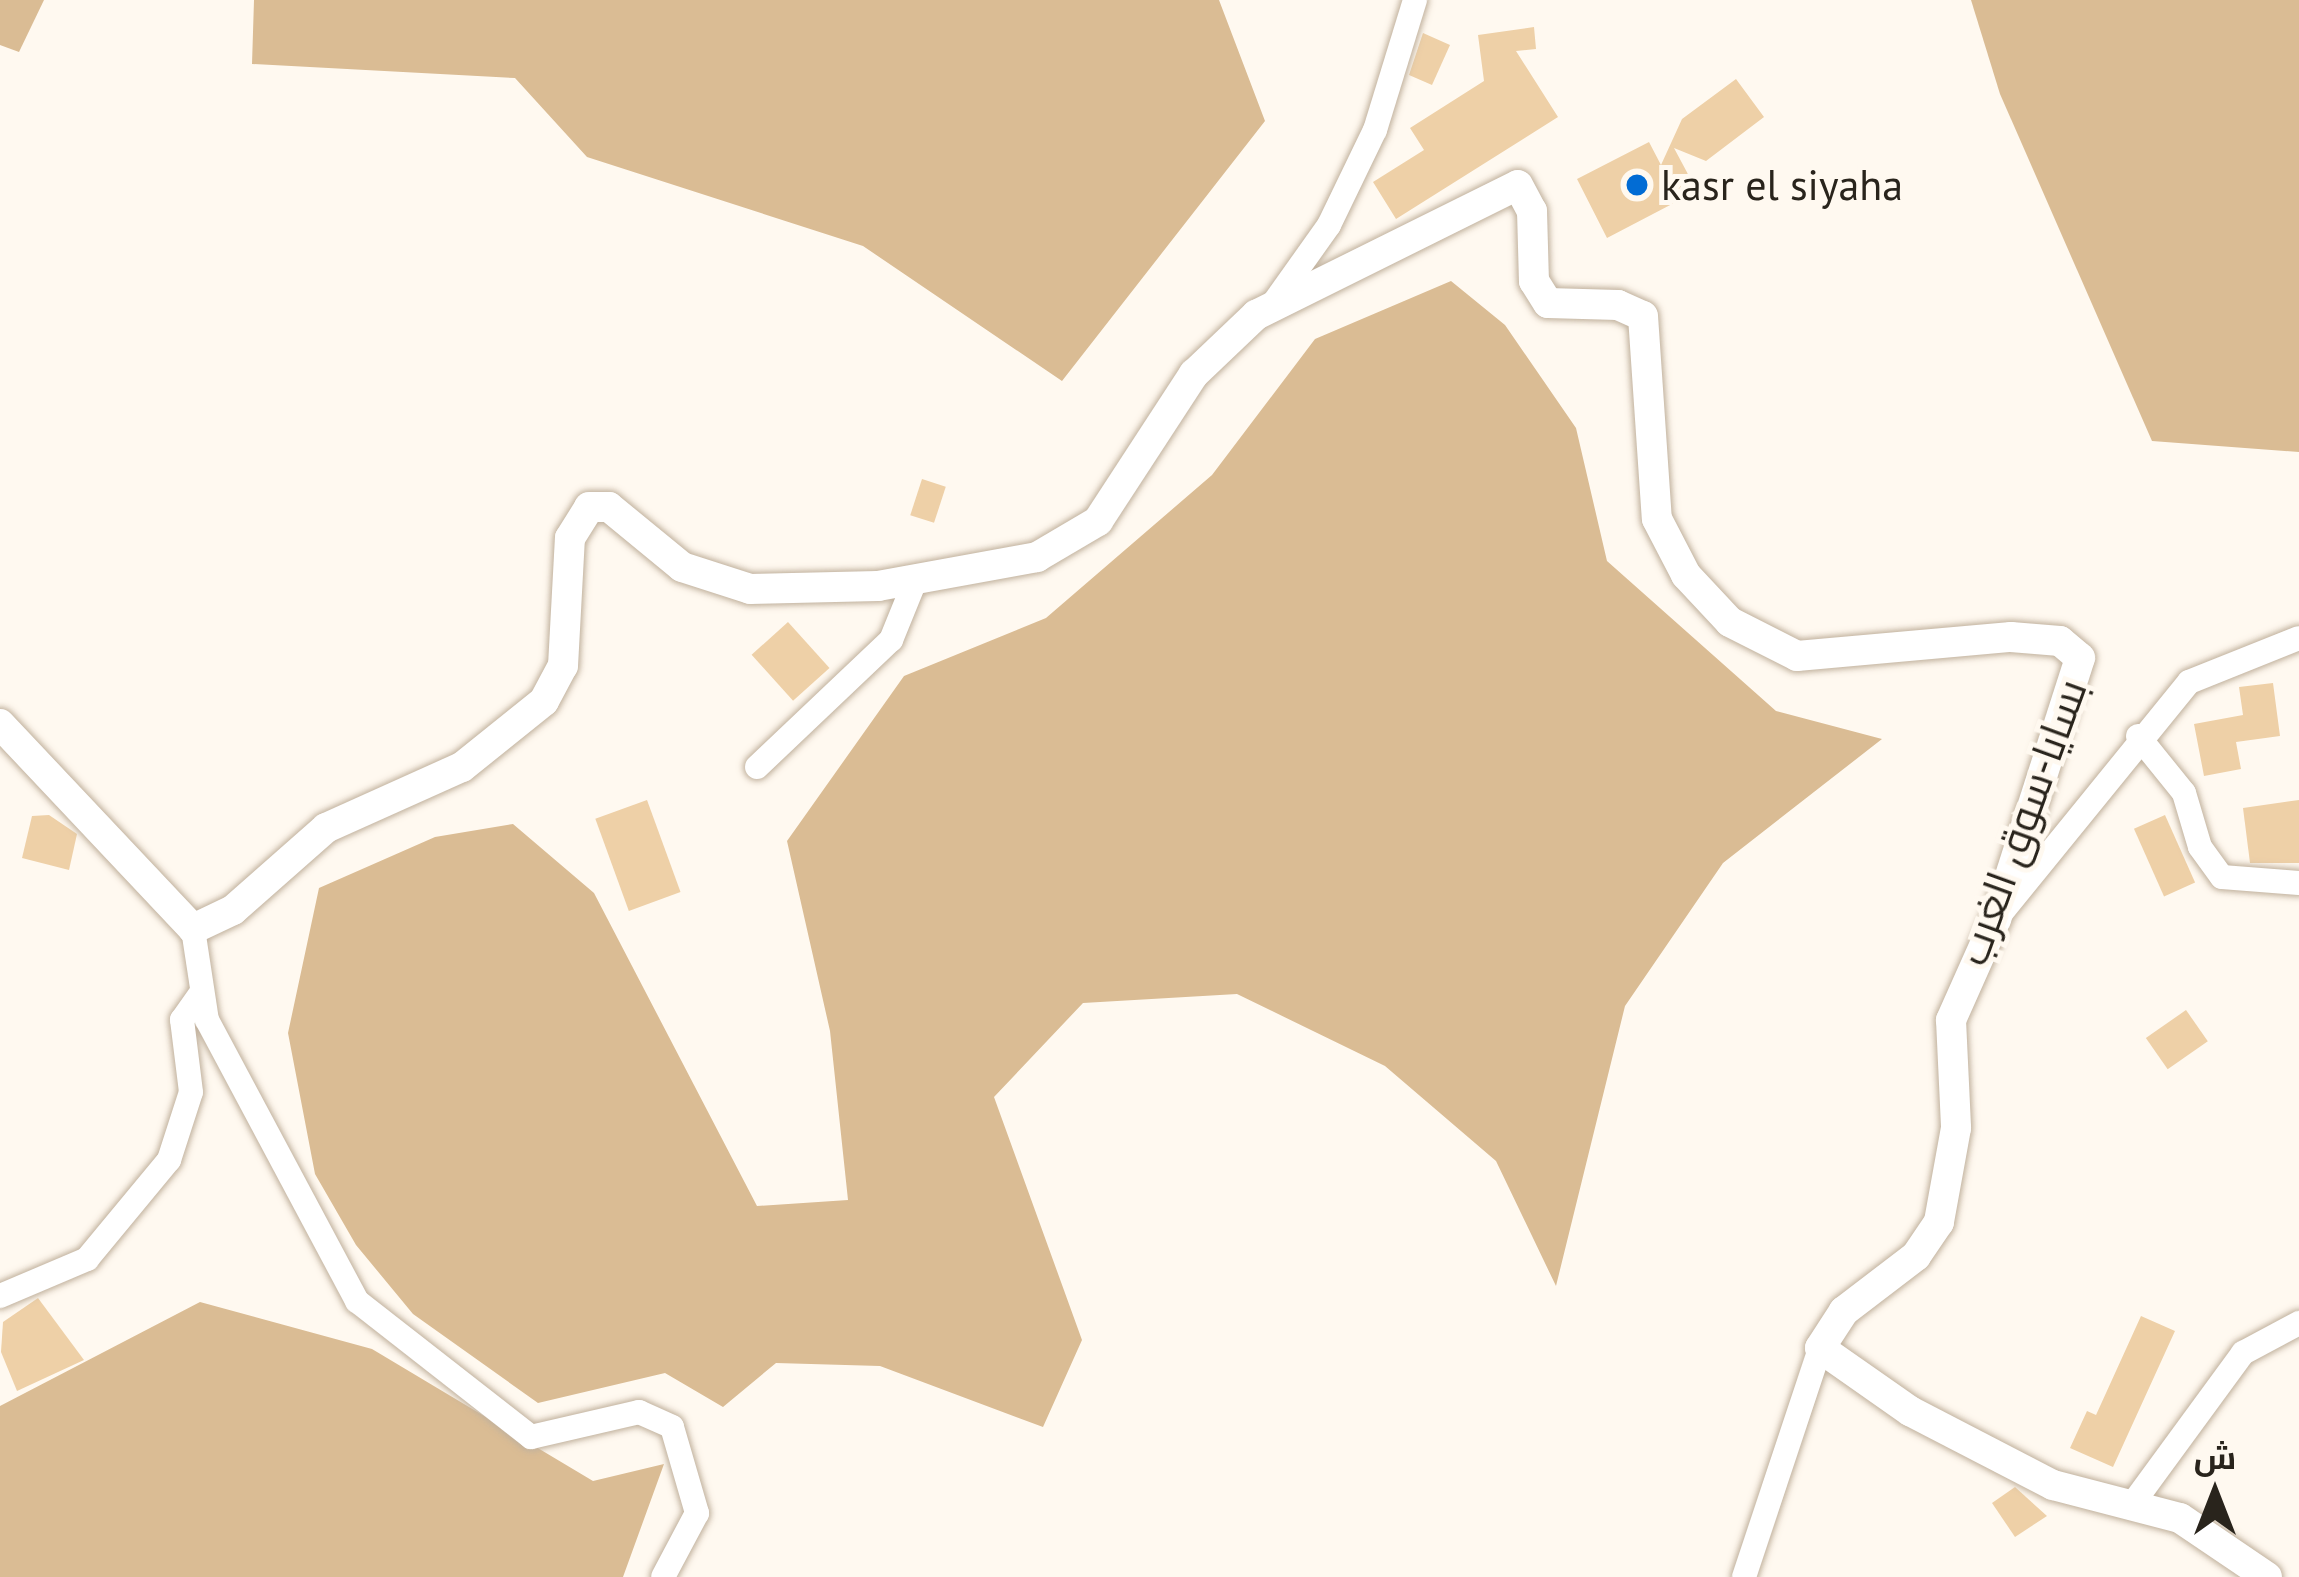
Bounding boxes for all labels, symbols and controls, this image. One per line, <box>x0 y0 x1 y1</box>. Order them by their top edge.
place label: kasr el siyaha <box>1661 160 1903 210</box>
marker: kasr el siyaha <box>1624 172 1650 198</box>
street label: بسايا-سوق الغرب <box>1947 672 2097 972</box>
north arrow <box>2155 1433 2275 1553</box>
text: ش <box>2194 1435 2236 1478</box>

